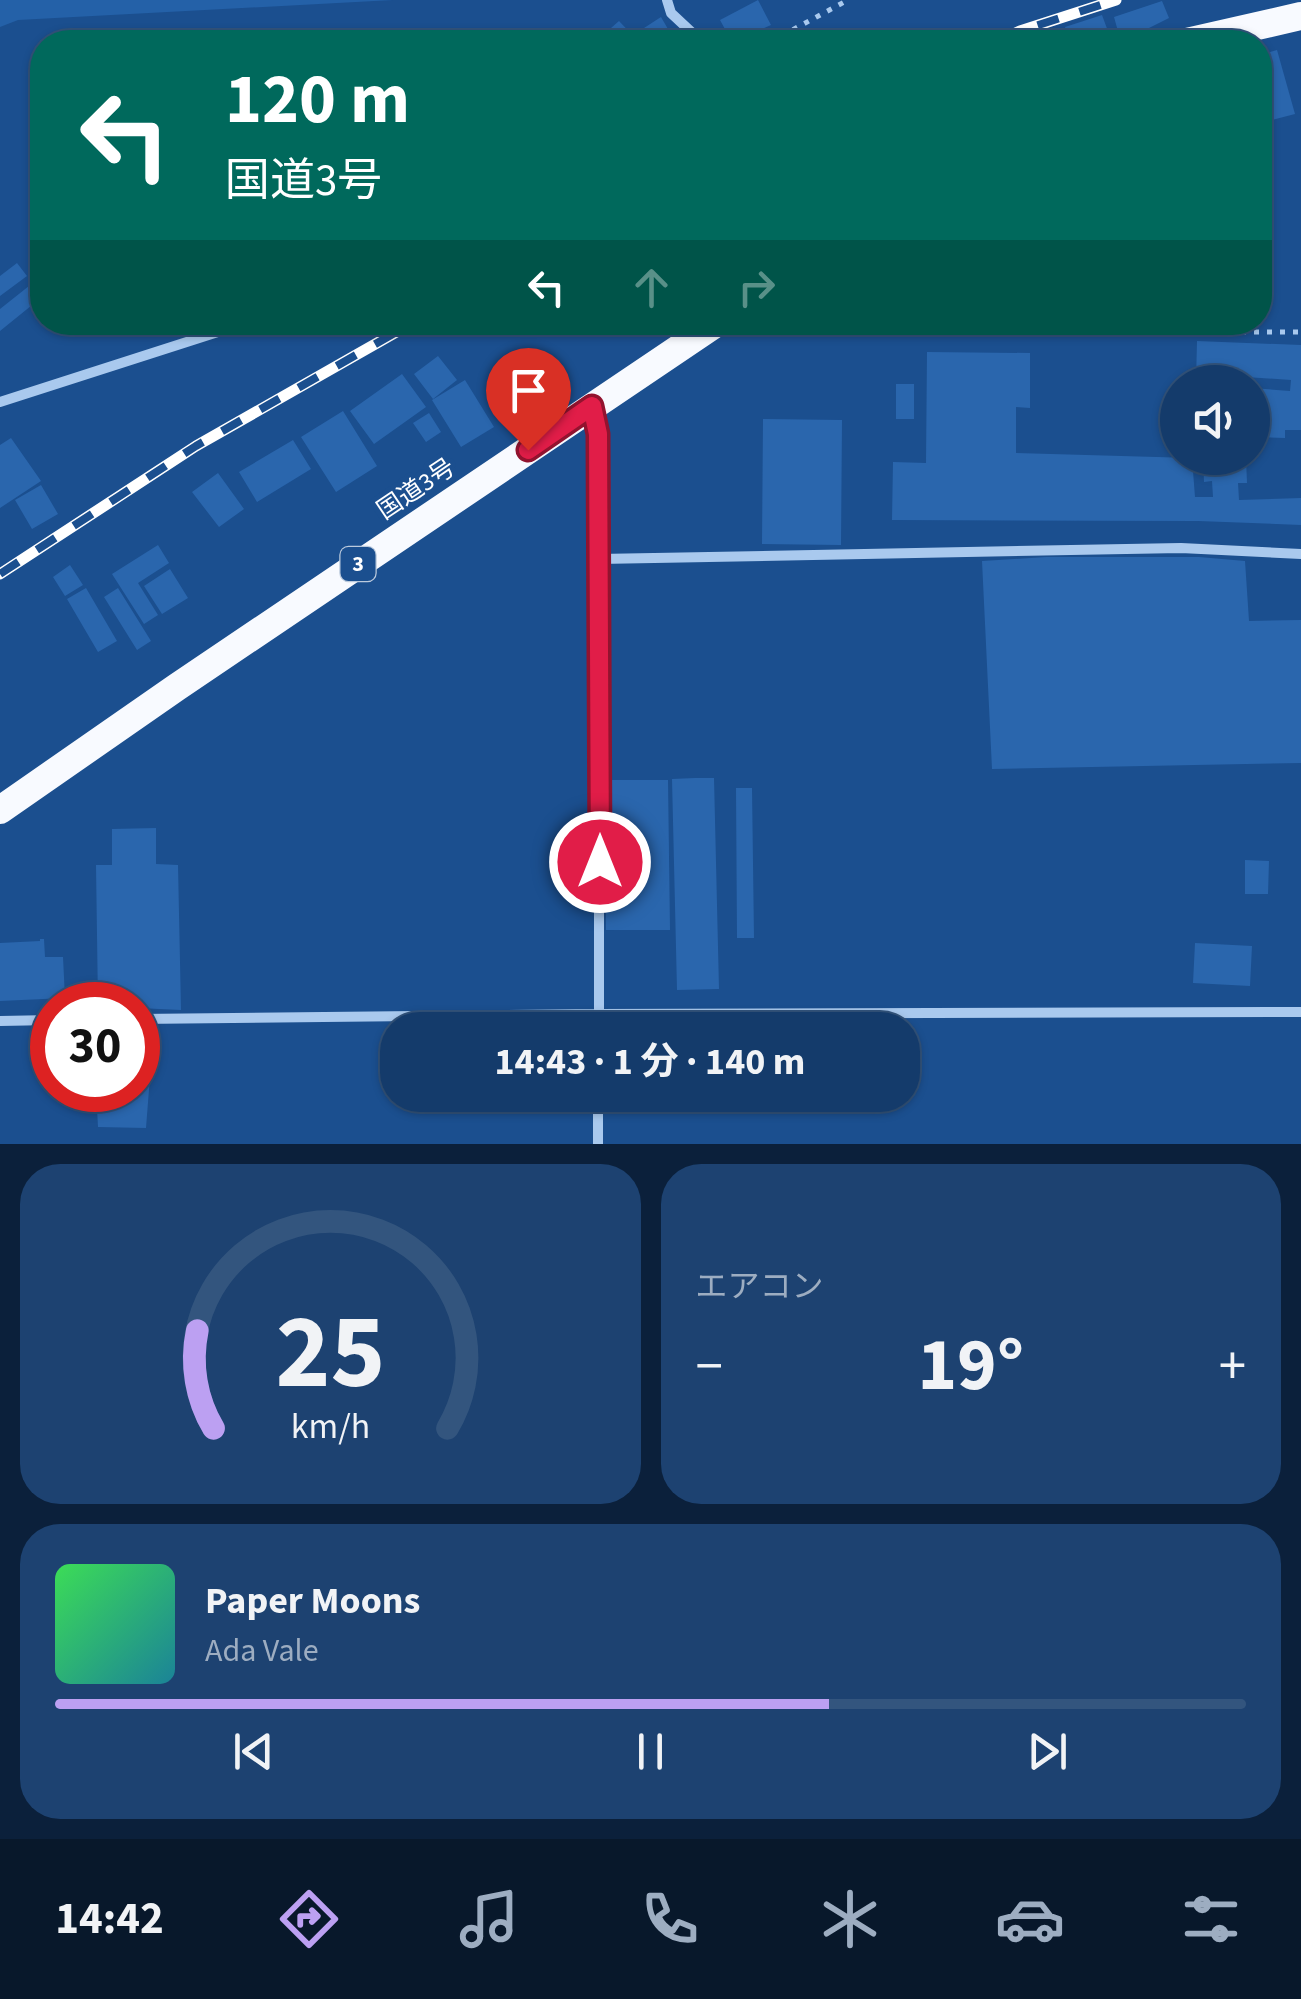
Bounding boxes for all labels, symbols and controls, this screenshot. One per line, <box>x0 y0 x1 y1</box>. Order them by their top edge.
text: 120 m <box>225 50 410 150</box>
icon: left <box>60 70 190 200</box>
text: 国道3号 <box>225 149 382 213</box>
icon: left <box>519 260 574 315</box>
icon: ahead <box>624 260 679 315</box>
icon: right <box>729 260 784 315</box>
pin <box>486 348 571 451</box>
icon: arrive <box>501 363 556 418</box>
map controls <box>1160 365 1270 475</box>
button: sound <box>1160 365 1270 475</box>
street label: 国道3号 <box>370 450 462 528</box>
road number: 3 <box>340 547 376 581</box>
position arrow <box>548 810 652 914</box>
speed limit sign: 30 <box>30 982 160 1112</box>
text: 14:43 · 1 分 · 140 m <box>495 1035 805 1089</box>
text: エアコン <box>696 1264 824 1310</box>
text: 25 <box>275 1280 385 1428</box>
text: 19° <box>917 1312 1024 1419</box>
text: − <box>696 1328 723 1406</box>
text: + <box>1219 1328 1246 1406</box>
text: km/h <box>291 1401 370 1452</box>
text: Paper Moons <box>205 1574 420 1628</box>
text: Ada Vale <box>205 1628 319 1674</box>
icon: previous <box>226 1724 281 1779</box>
icon: pause <box>623 1724 678 1779</box>
icon: next <box>1020 1724 1075 1779</box>
icon: directions <box>274 1884 344 1954</box>
icon: music <box>454 1884 524 1954</box>
icon: phone <box>635 1884 705 1954</box>
icon: climate <box>815 1884 885 1954</box>
icon: car <box>995 1884 1065 1954</box>
icon: filters <box>1176 1884 1246 1954</box>
text: 14:42 <box>55 1887 164 1951</box>

